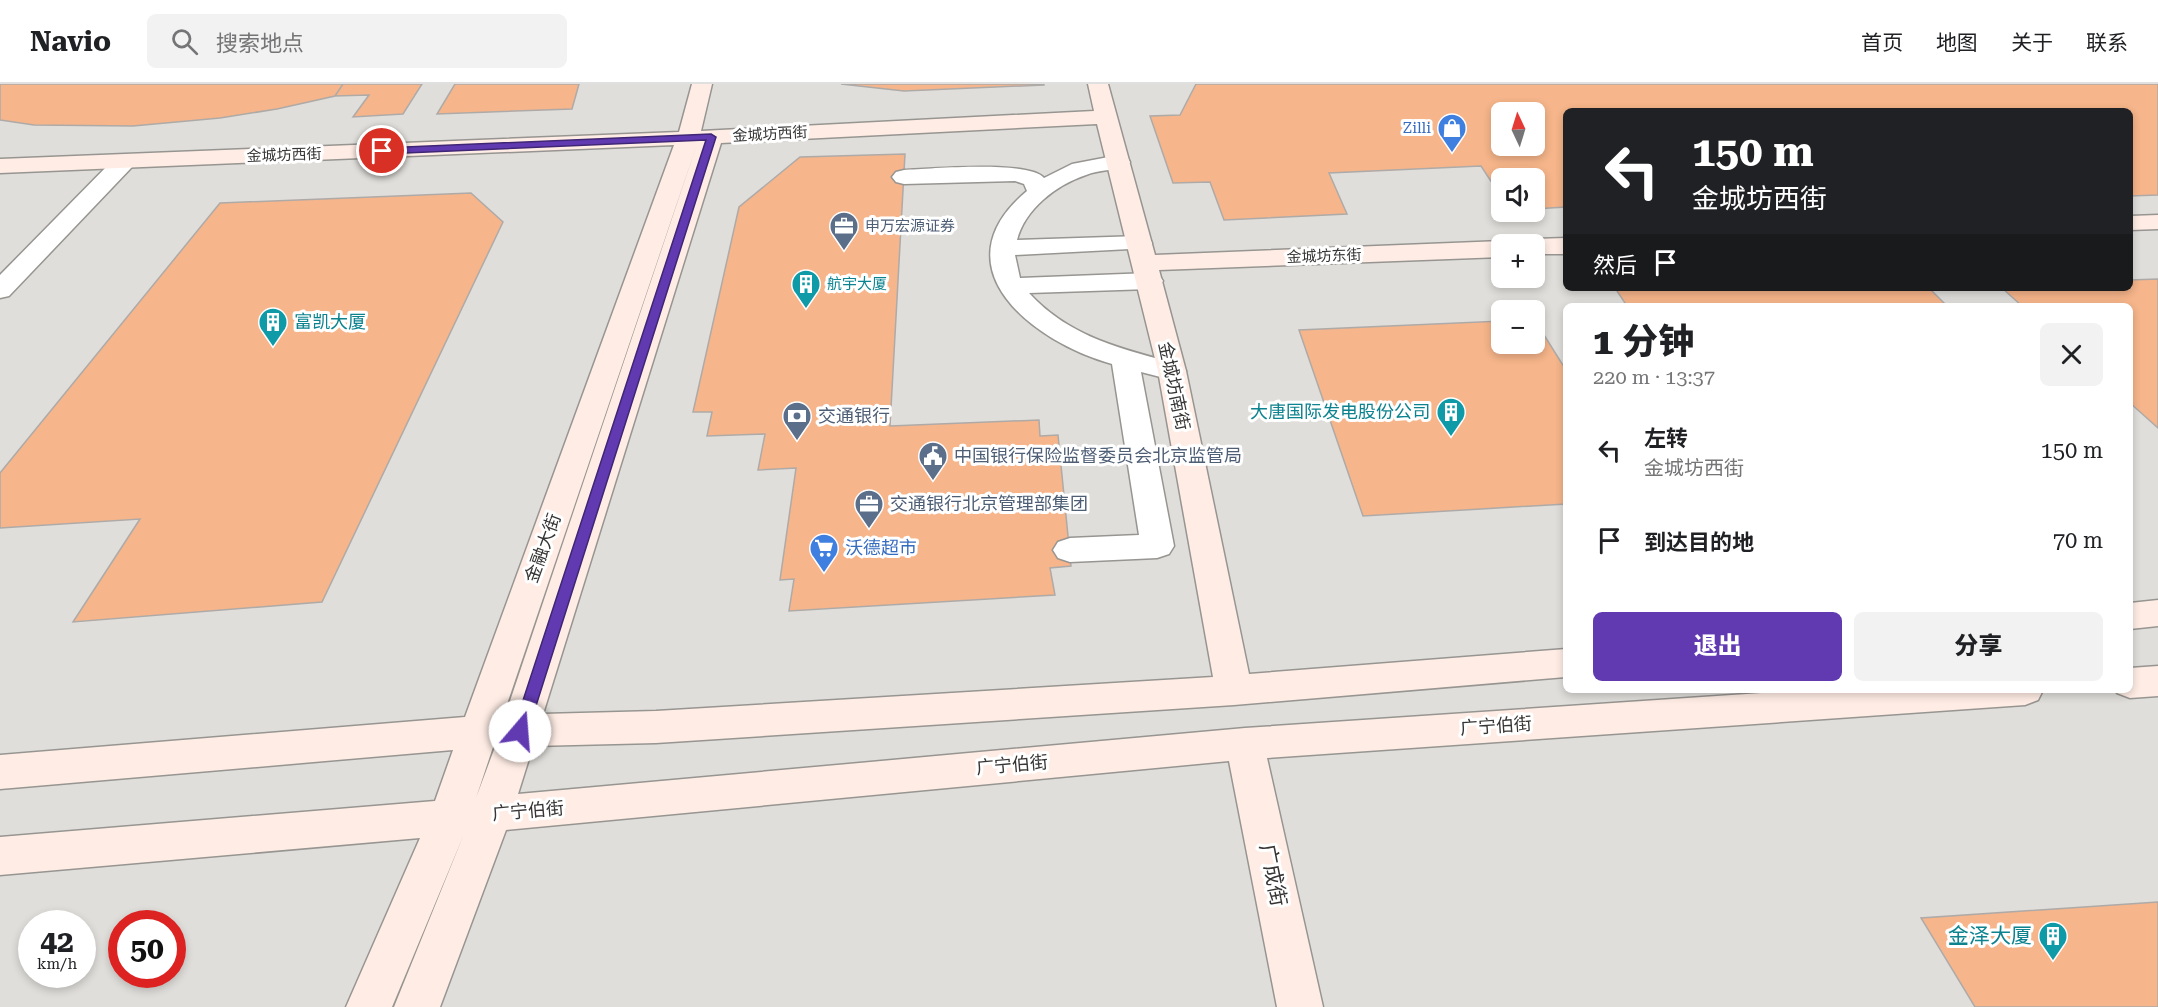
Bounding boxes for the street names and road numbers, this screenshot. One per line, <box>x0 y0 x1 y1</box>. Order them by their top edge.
street label: 金城坊西街 <box>732 123 808 145</box>
street label: 金城坊西街 <box>246 145 322 165</box>
street label: 金城坊东街 <box>1286 246 1362 266</box>
street label: 金城坊南街 <box>1155 340 1194 432</box>
street label: 金融大街 <box>520 510 565 585</box>
street label: 广宁伯街 <box>1459 713 1533 738</box>
street label: 广宁伯街 <box>975 751 1049 778</box>
street label: 广宁伯街 <box>491 797 565 824</box>
street label: 广成街 <box>1255 842 1291 908</box>

